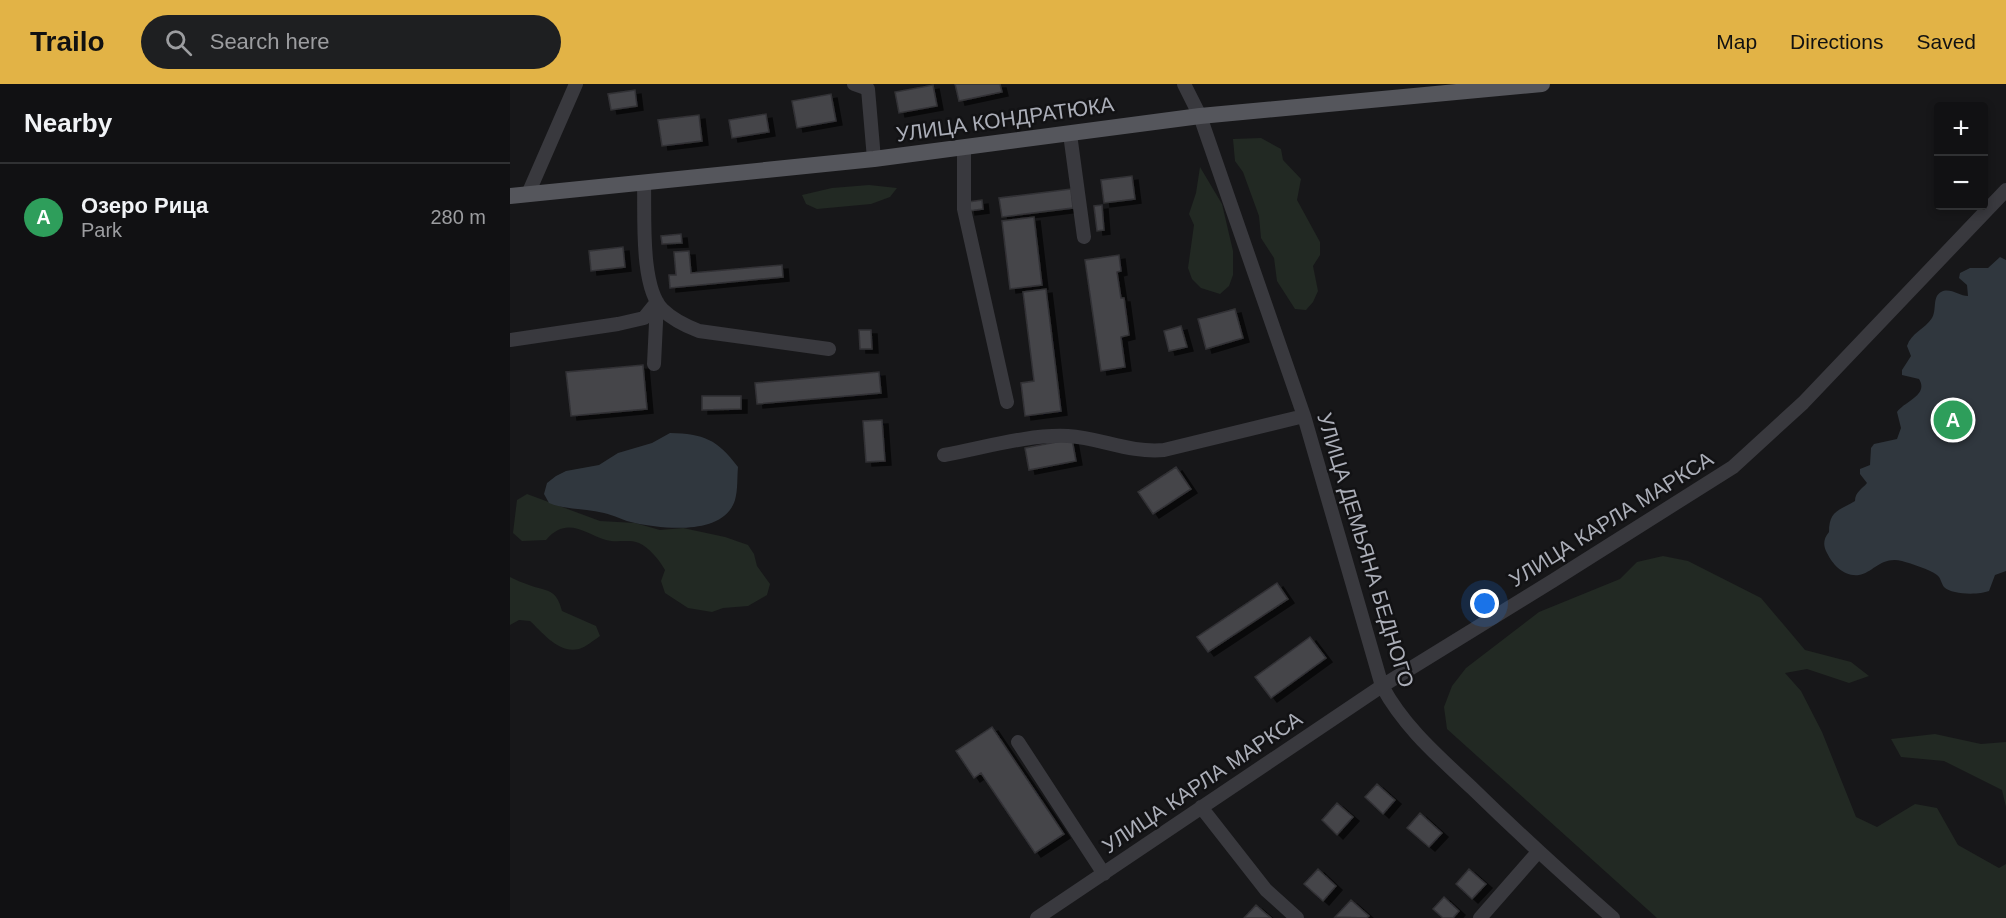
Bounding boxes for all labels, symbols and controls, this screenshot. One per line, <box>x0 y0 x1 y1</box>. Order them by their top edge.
search box <box>141 15 561 69</box>
text: Trailo <box>30 26 105 57</box>
icon: search <box>162 26 195 59</box>
text: Search here <box>210 29 330 54</box>
text: Map <box>1716 30 1757 53</box>
text: Directions <box>1790 30 1883 53</box>
text: Saved <box>1916 30 1976 53</box>
street label: УЛИЦА КОНДРАТЮКА <box>895 92 1115 146</box>
map controls <box>1934 102 1988 210</box>
button: + <box>1934 102 1988 156</box>
text: Nearby <box>24 108 112 138</box>
button: − <box>1934 156 1988 210</box>
text: Озеро Рица <box>81 193 208 218</box>
text: A <box>36 206 51 228</box>
text: 280 m <box>430 206 486 228</box>
text: Park <box>81 219 122 241</box>
pin: A <box>1934 398 1972 442</box>
street label: УЛИЦА ДЕМЬЯНА БЕДНОГО <box>1313 410 1419 690</box>
street label: УЛИЦА КАРЛА МАРКСА <box>1505 447 1717 591</box>
your location <box>1470 589 1499 618</box>
street label: УЛИЦА КАРЛА МАРКСА <box>1098 707 1306 857</box>

